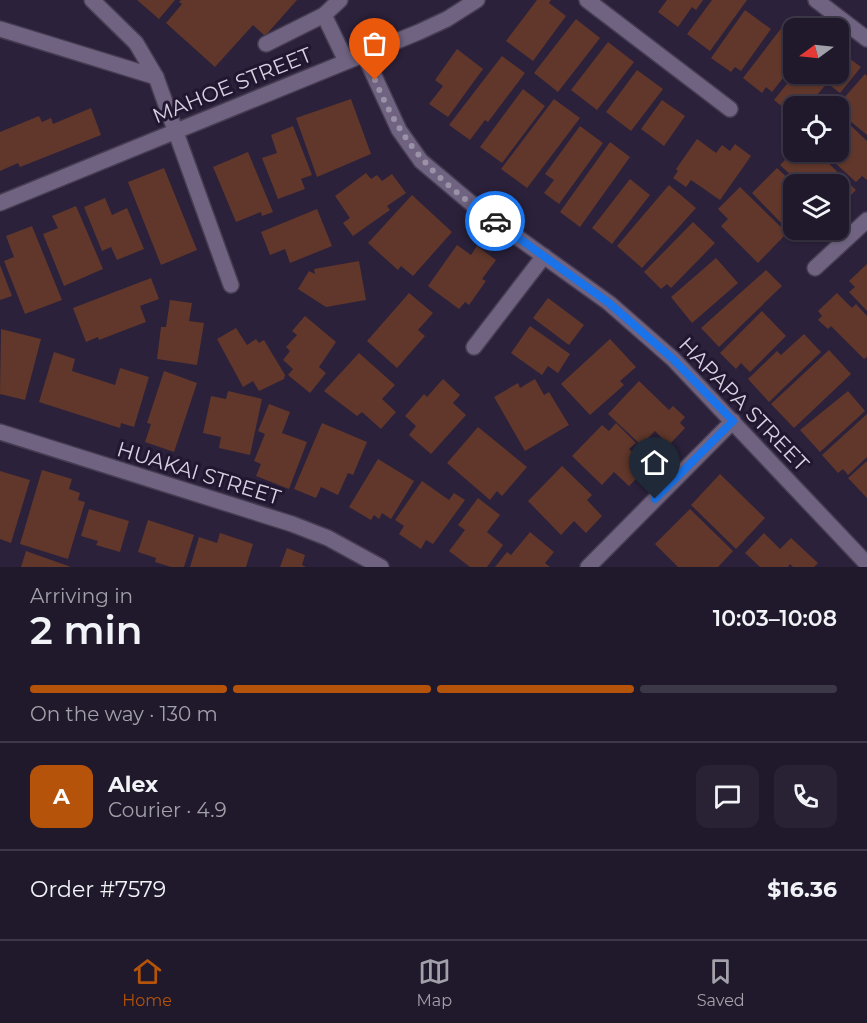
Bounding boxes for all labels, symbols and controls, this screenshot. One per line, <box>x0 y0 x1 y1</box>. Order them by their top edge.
pin <box>349 18 400 80</box>
north arrow <box>783 18 849 84</box>
map controls <box>783 18 849 240</box>
icon: bag <box>358 27 391 60</box>
street label: MAHOE STREET <box>149 42 315 128</box>
button: locate <box>783 96 849 162</box>
button: layers <box>783 174 849 240</box>
courier <box>465 191 525 251</box>
icon: car <box>479 205 512 238</box>
street label: HAPAPA STREET <box>674 332 814 476</box>
street label: HUAKAI STREET <box>114 436 284 510</box>
pin <box>629 437 680 499</box>
icon: home <box>638 446 671 479</box>
text: Arriving in <box>30 584 133 608</box>
text: 10:03–10:08 <box>713 605 837 632</box>
text: 2 min <box>30 606 143 654</box>
text: On the way · 130 m <box>30 702 218 726</box>
button: chat <box>696 765 759 828</box>
button: phone <box>774 765 837 828</box>
text: Alex <box>108 771 158 798</box>
text: A <box>53 783 70 810</box>
text: Courier · 4.9 <box>108 798 227 822</box>
text: Order #7579 <box>30 876 166 903</box>
text: $16.36 <box>767 876 837 903</box>
tab: Home <box>122 955 172 1010</box>
tab: Map <box>417 955 452 1010</box>
tab: Saved <box>697 955 745 1010</box>

